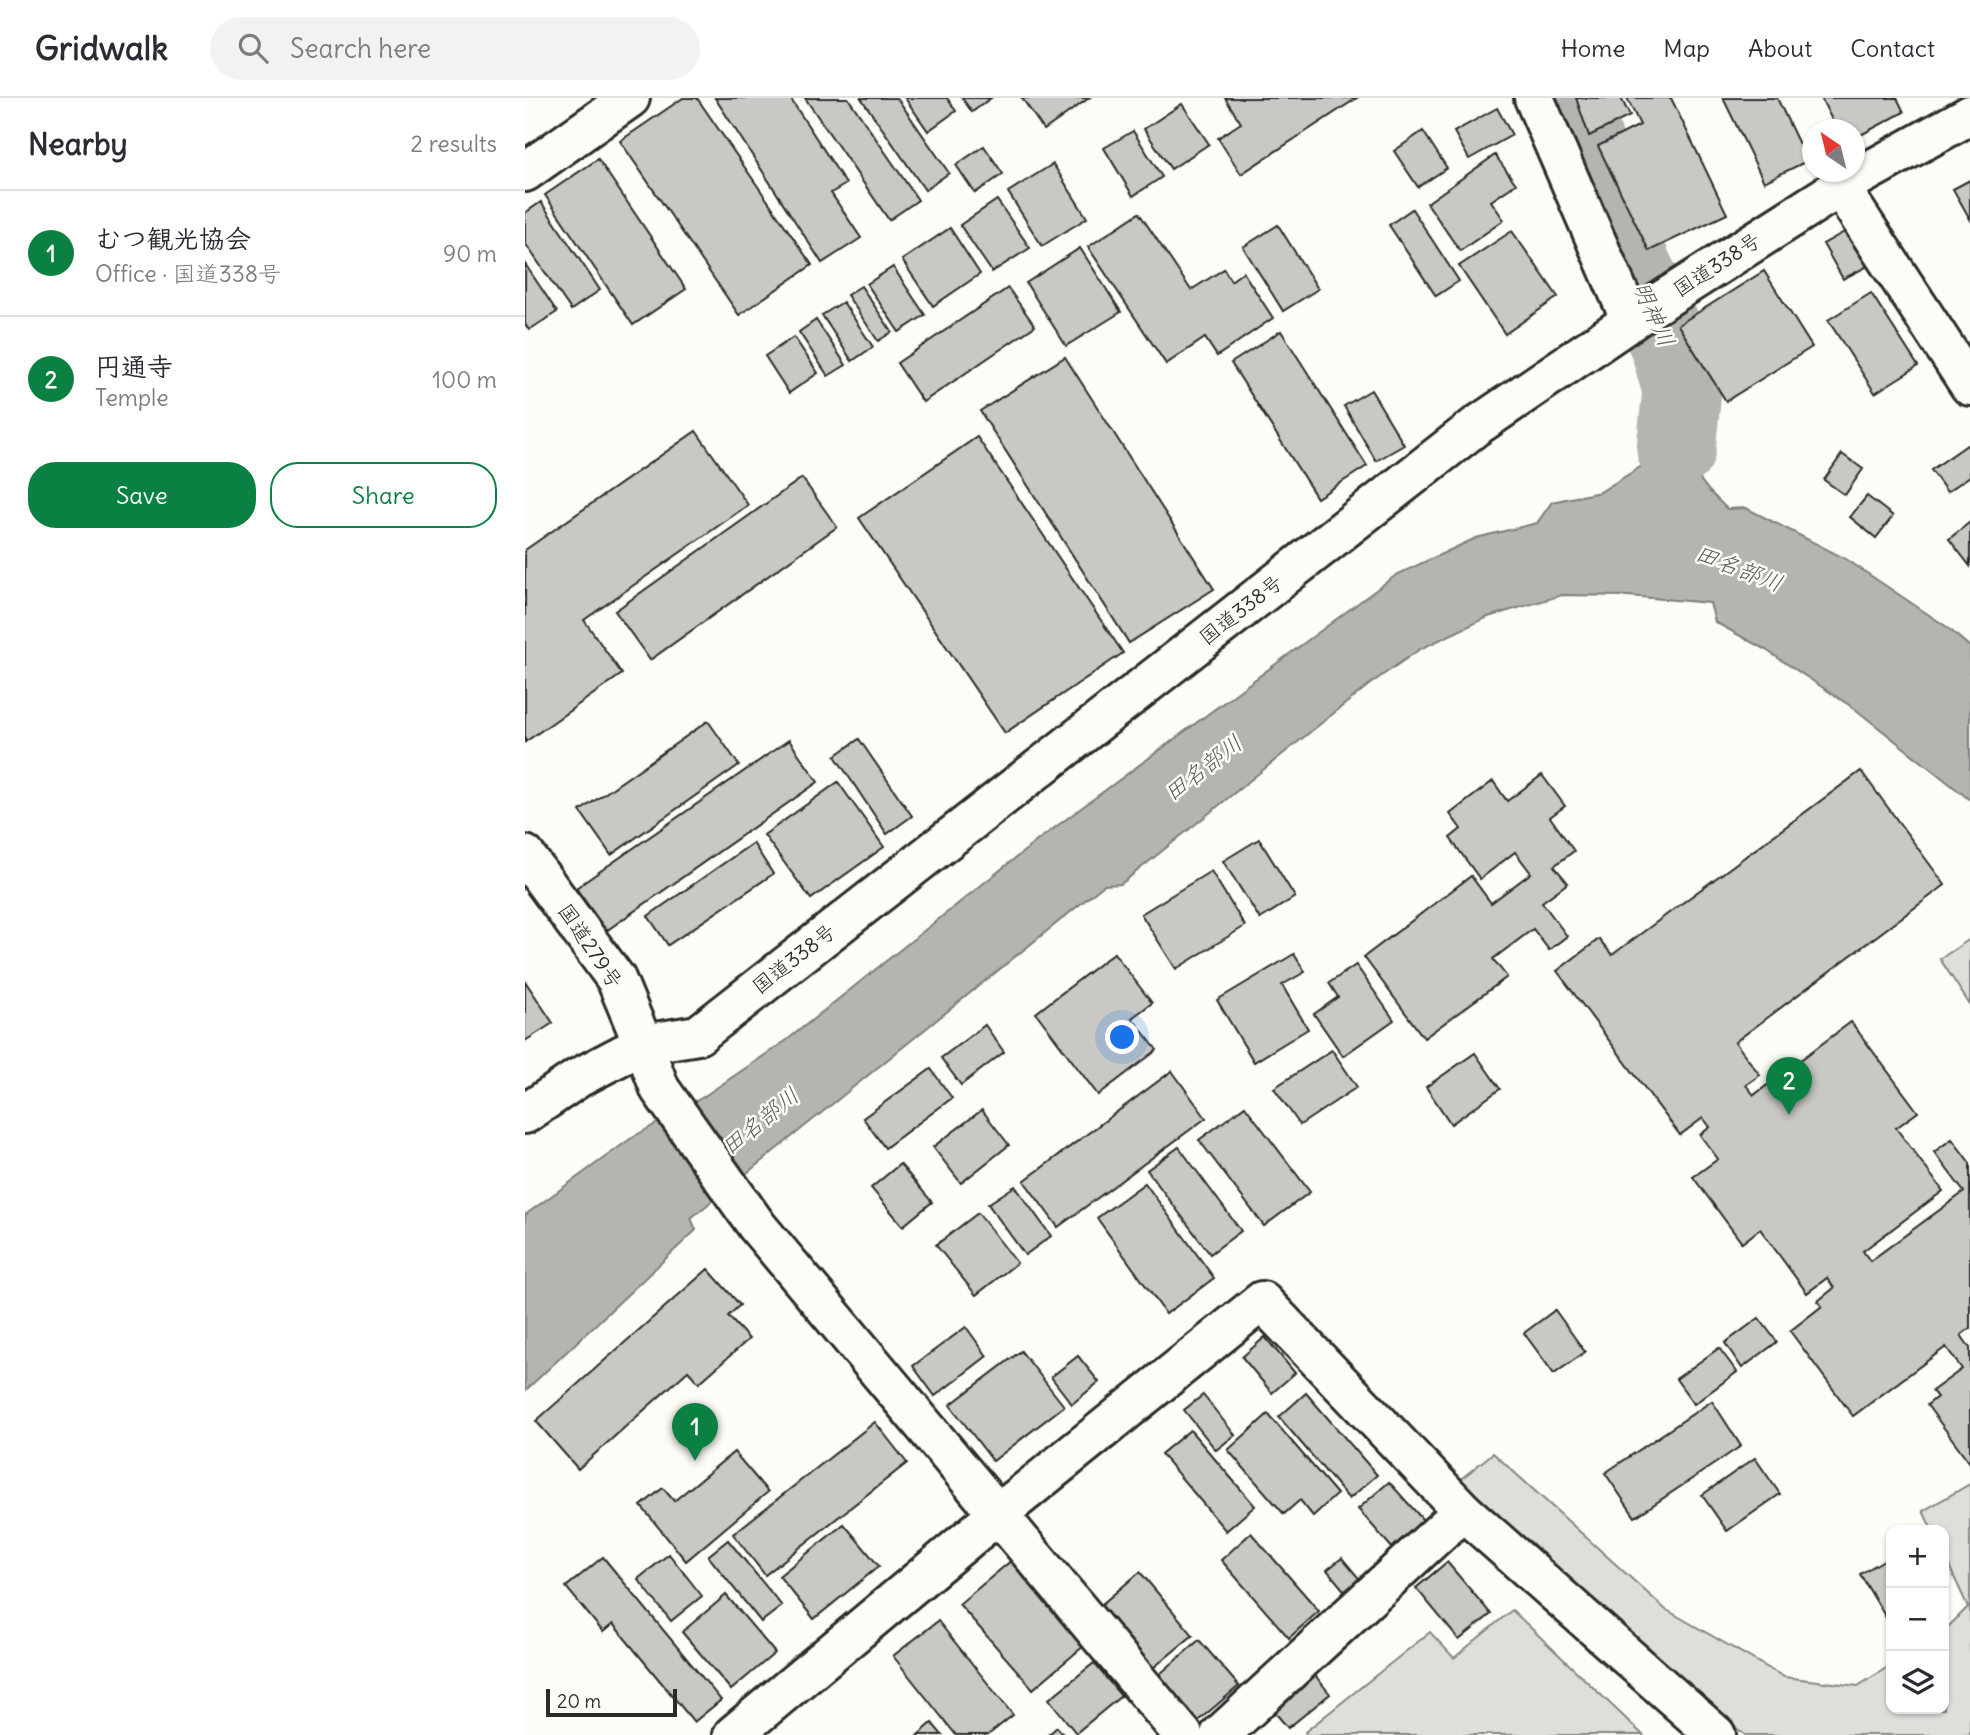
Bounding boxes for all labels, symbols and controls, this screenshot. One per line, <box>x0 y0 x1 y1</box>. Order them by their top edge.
search box <box>210 17 700 80</box>
text: Gridwalk <box>35 27 168 69</box>
icon: search <box>234 29 272 67</box>
text: Search here <box>290 32 431 65</box>
text: Home <box>1561 33 1625 63</box>
text: Map <box>1663 33 1710 63</box>
text: About <box>1748 33 1812 63</box>
text: Contact <box>1850 33 1935 63</box>
north arrow <box>1802 119 1865 182</box>
text: Nearby <box>28 125 128 163</box>
text: 2 results <box>411 129 497 158</box>
text: むつ観光協会 <box>95 222 251 255</box>
street label: 国道338号 <box>1668 226 1766 303</box>
text: 1 <box>46 239 56 268</box>
text: 90 m <box>443 239 497 268</box>
text: Office · 国道338号 <box>95 259 281 288</box>
water label: 明神川 <box>1627 276 1682 351</box>
text: 円通寺 <box>95 350 173 383</box>
text: 2 <box>45 365 57 394</box>
text: 100 m <box>432 365 497 394</box>
text: Temple <box>95 383 169 412</box>
button: Save <box>28 462 256 528</box>
button: Share <box>270 462 497 528</box>
water label: 田名部川 <box>1691 538 1787 598</box>
street label: 国道338号 <box>1193 569 1288 651</box>
water label: 田名部川 <box>1158 728 1248 807</box>
street label: 国道279号 <box>552 898 629 993</box>
street label: 国道338号 <box>746 918 841 1000</box>
your location <box>1105 1020 1139 1054</box>
pin: 2 <box>1766 1057 1812 1115</box>
water label: 田名部川 <box>715 1080 805 1161</box>
pin: 1 <box>672 1403 718 1461</box>
map controls <box>1886 1525 1949 1714</box>
button: + <box>1886 1525 1949 1588</box>
button: − <box>1886 1588 1949 1651</box>
button: layers <box>1886 1651 1949 1714</box>
scale bar <box>546 1686 677 1718</box>
text: 20 m <box>557 1689 601 1713</box>

